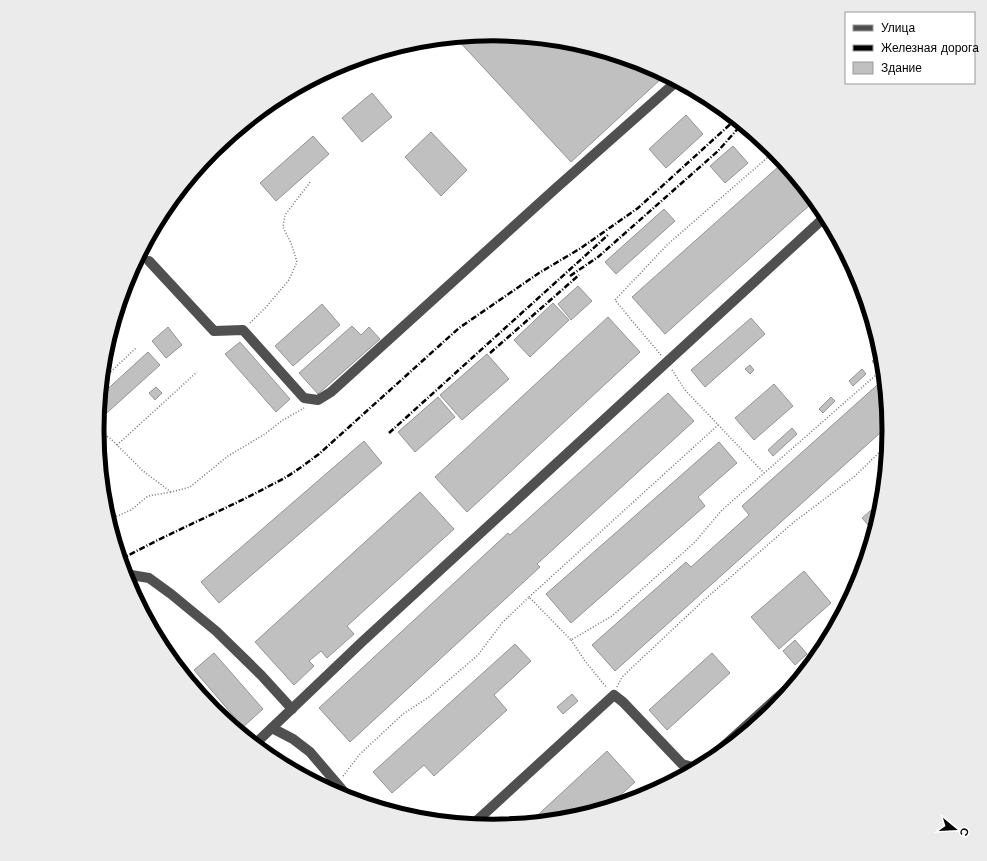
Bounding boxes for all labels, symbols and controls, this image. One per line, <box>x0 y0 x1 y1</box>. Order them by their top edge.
legend <box>845 12 975 84</box>
text: Улица <box>881 21 915 35</box>
text: Железная дорога <box>881 41 979 55</box>
text: Здание <box>881 61 922 75</box>
north arrow <box>935 809 975 849</box>
text: С <box>957 826 971 838</box>

